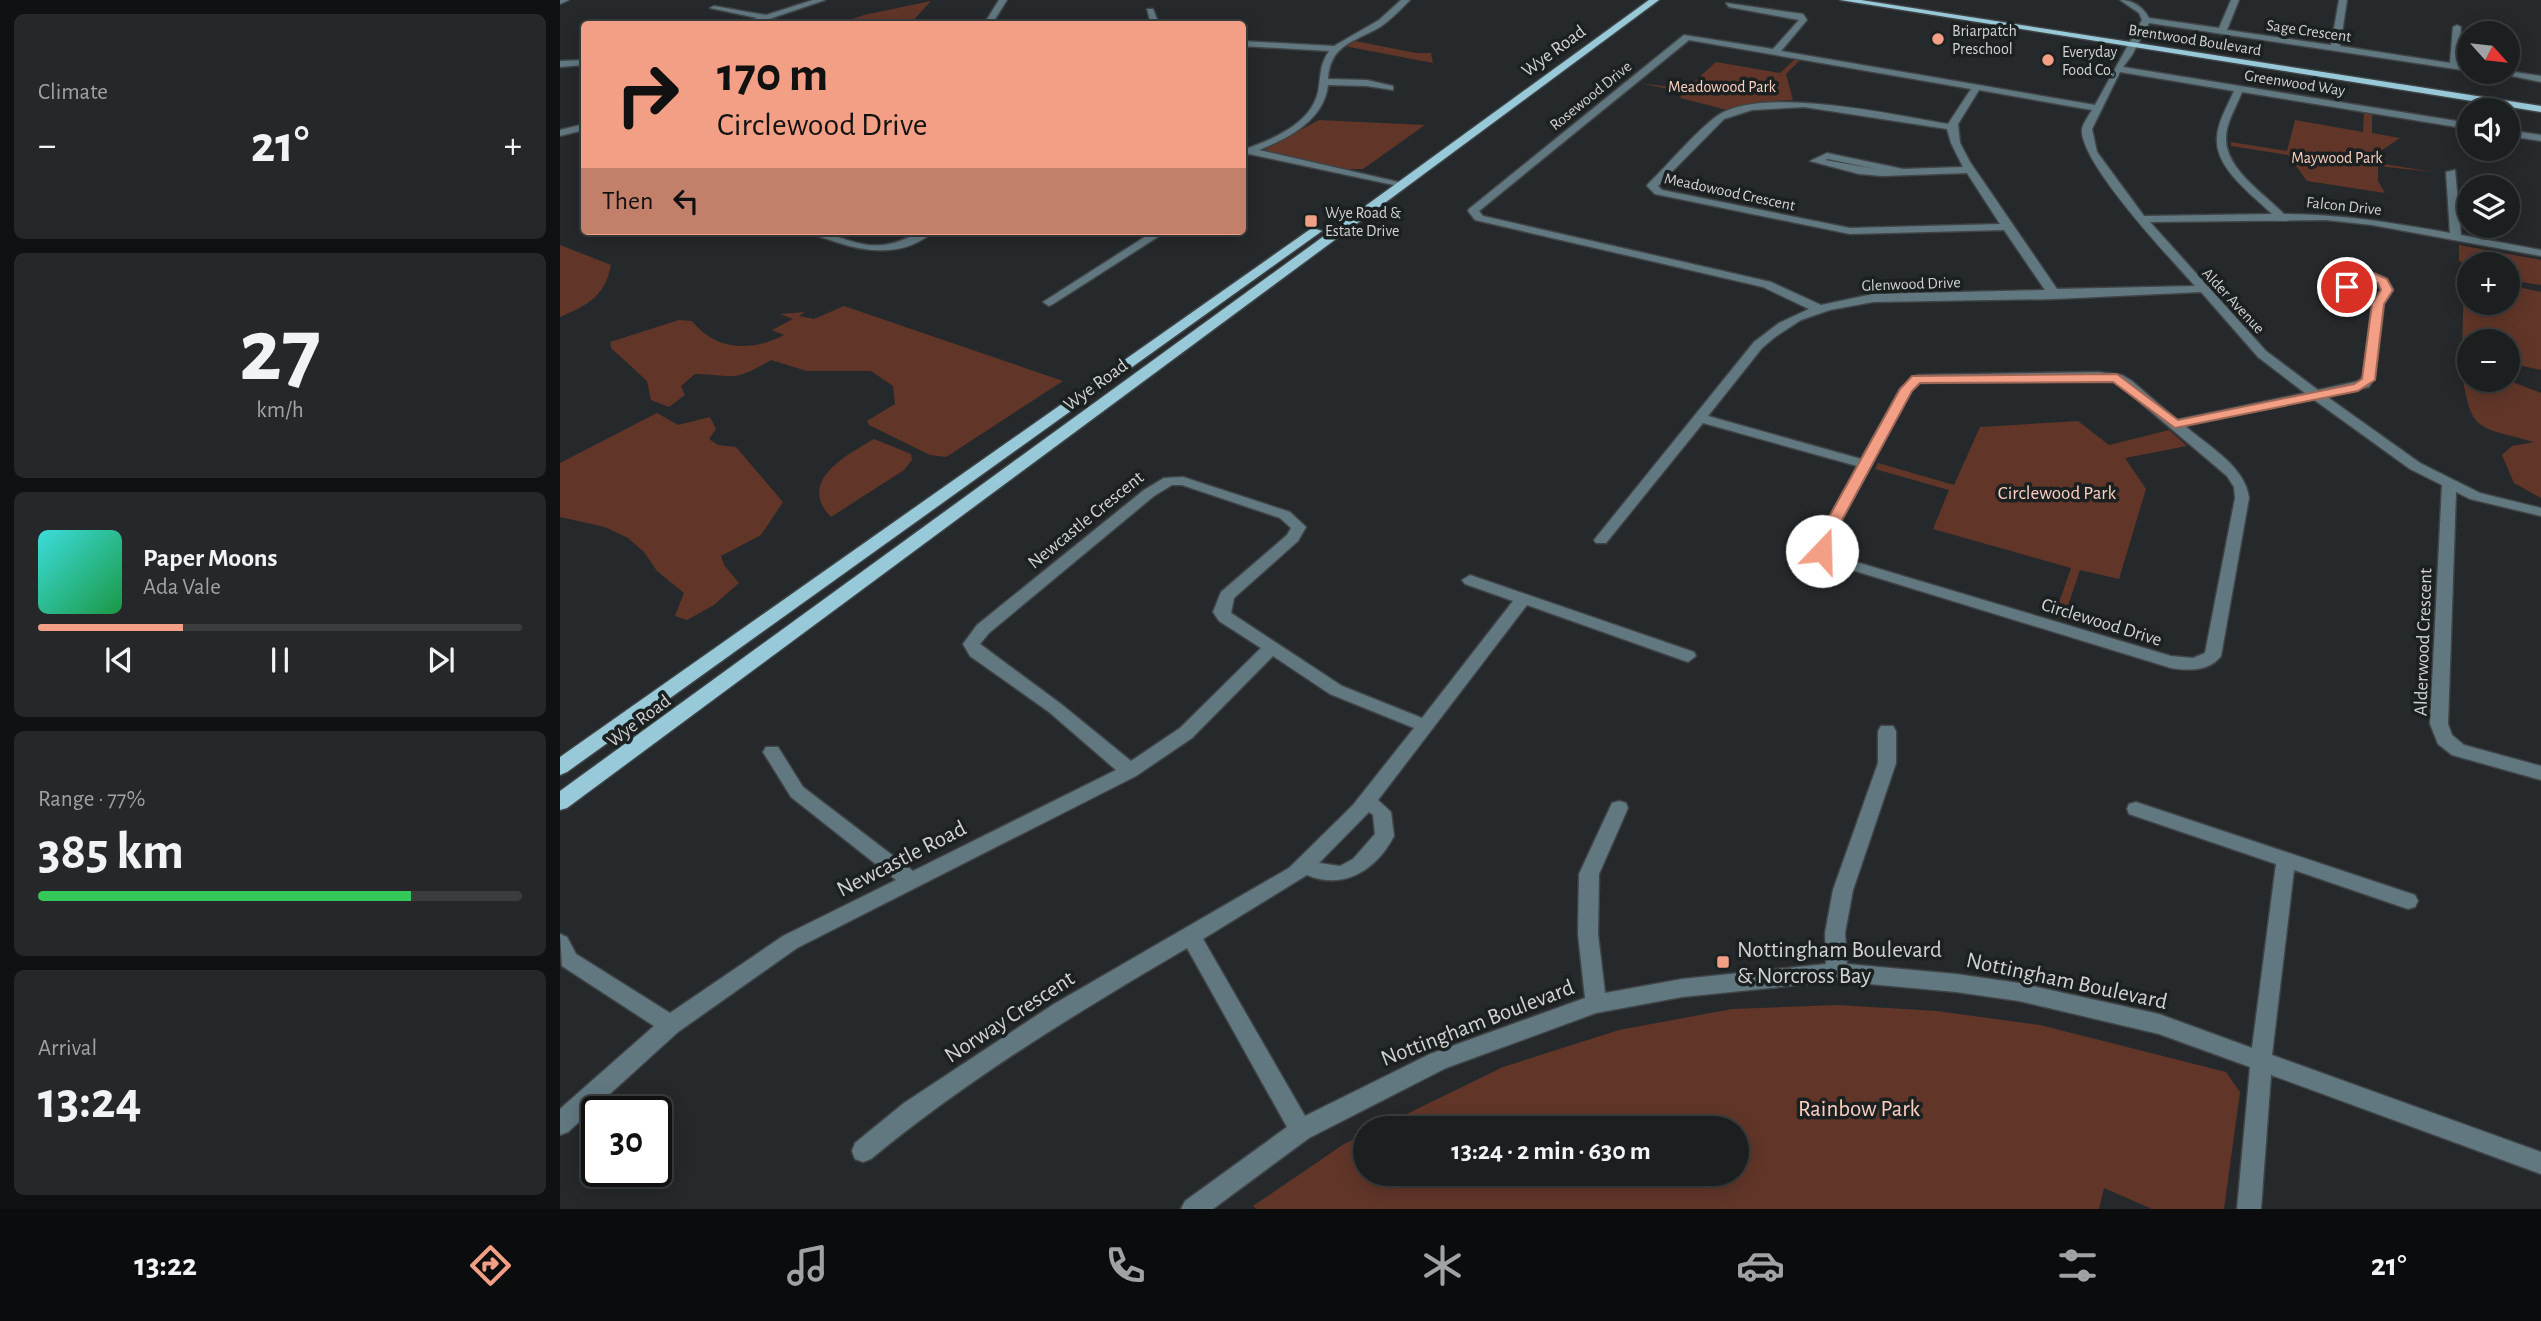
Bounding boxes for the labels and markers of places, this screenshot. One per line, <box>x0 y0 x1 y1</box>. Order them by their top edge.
place label: Briarpatch Preschool <box>1952 23 2017 57</box>
marker: Briarpatch Preschool <box>1930 31 1946 47</box>
place label: Everyday Food Co. <box>2062 44 2118 78</box>
marker: Everyday Food Co. <box>2040 52 2056 68</box>
place label: Wye Road & Estate Drive <box>1325 205 1401 239</box>
marker: Wye Road & Estate Drive <box>1303 213 1319 229</box>
pin <box>2317 257 2377 317</box>
place label: Nottingham Boulevard & Norcross Bay <box>1737 939 1942 988</box>
marker: Nottingham Boulevard & Norcross Bay <box>1715 954 1731 970</box>

